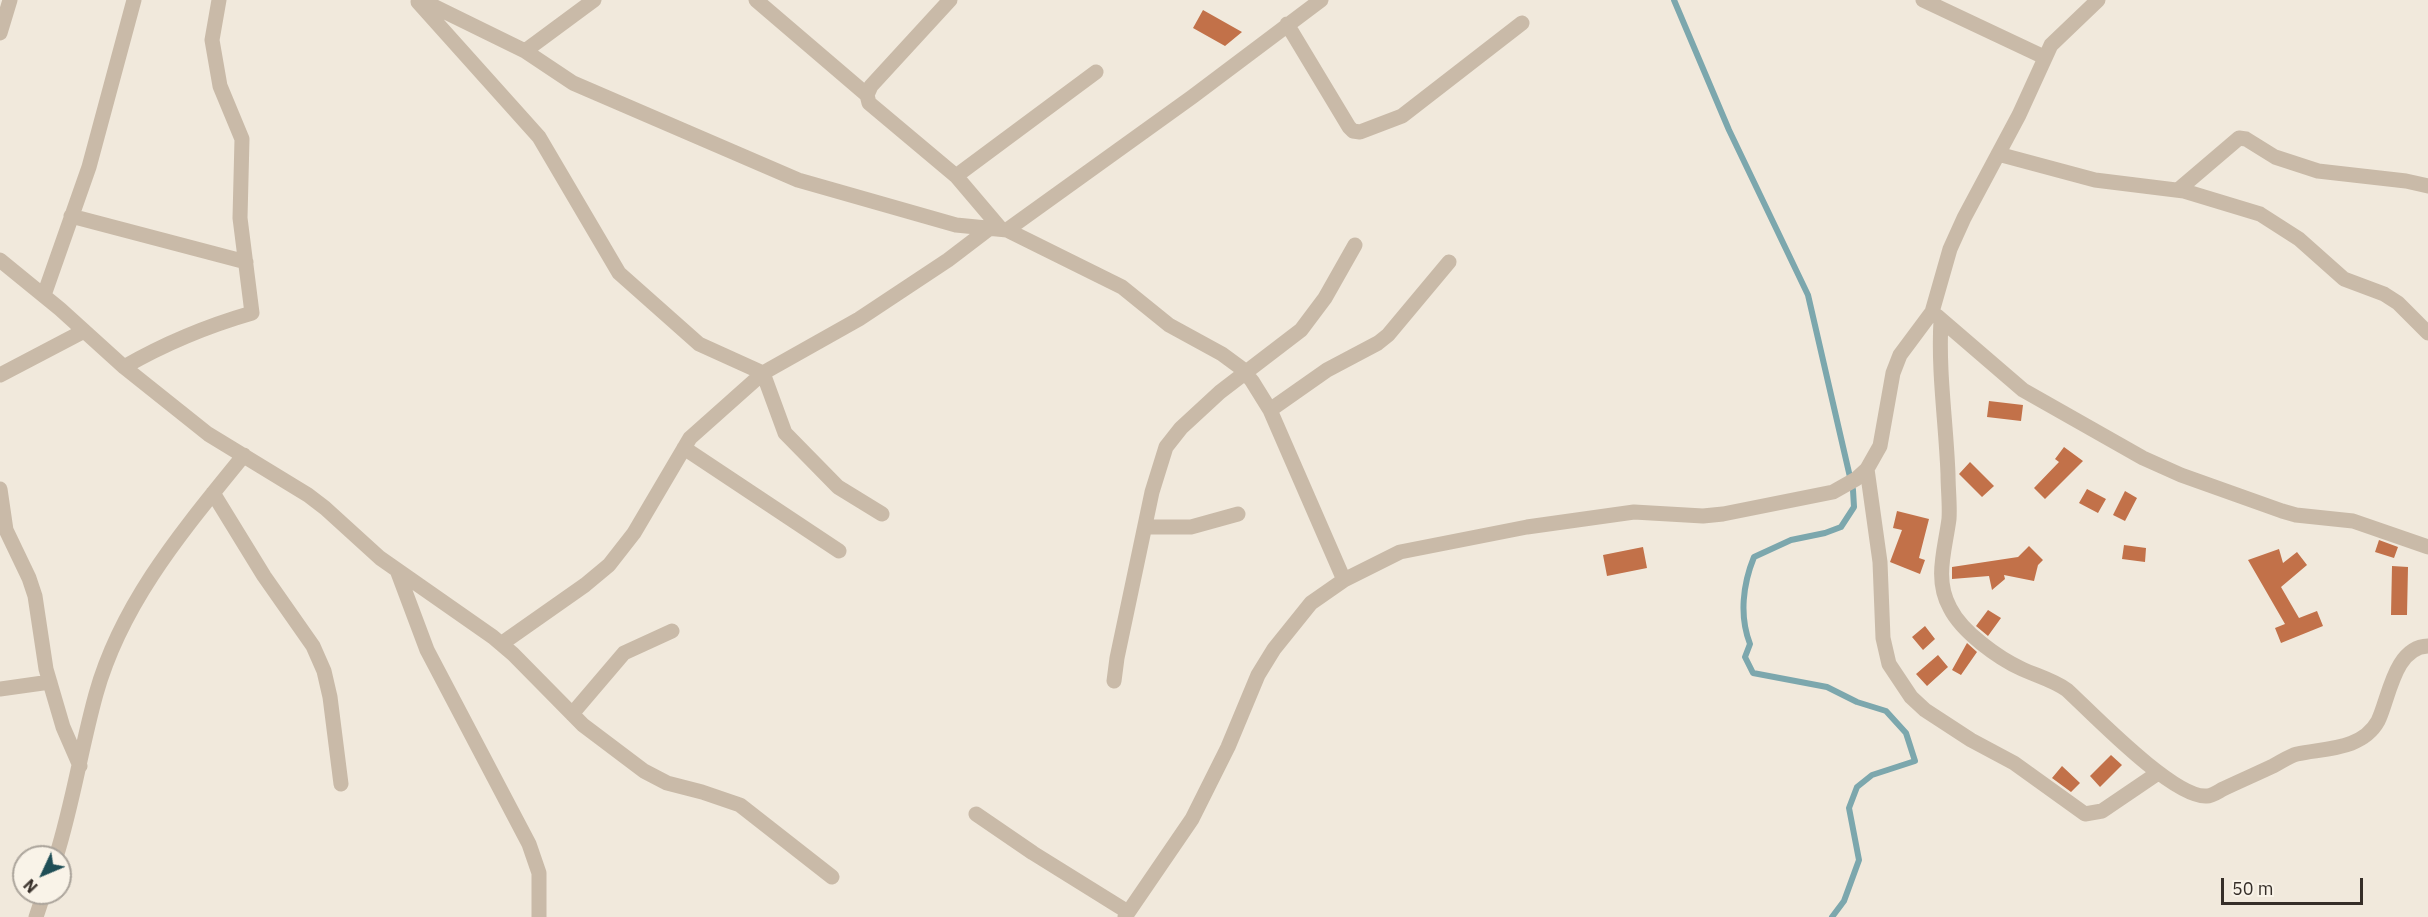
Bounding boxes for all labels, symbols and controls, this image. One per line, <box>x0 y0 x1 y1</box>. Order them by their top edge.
north arrow <box>12 845 72 905</box>
scale bar <box>2224 866 2366 904</box>
text: N <box>19 875 42 897</box>
text: 50 m <box>2232 877 2274 900</box>

